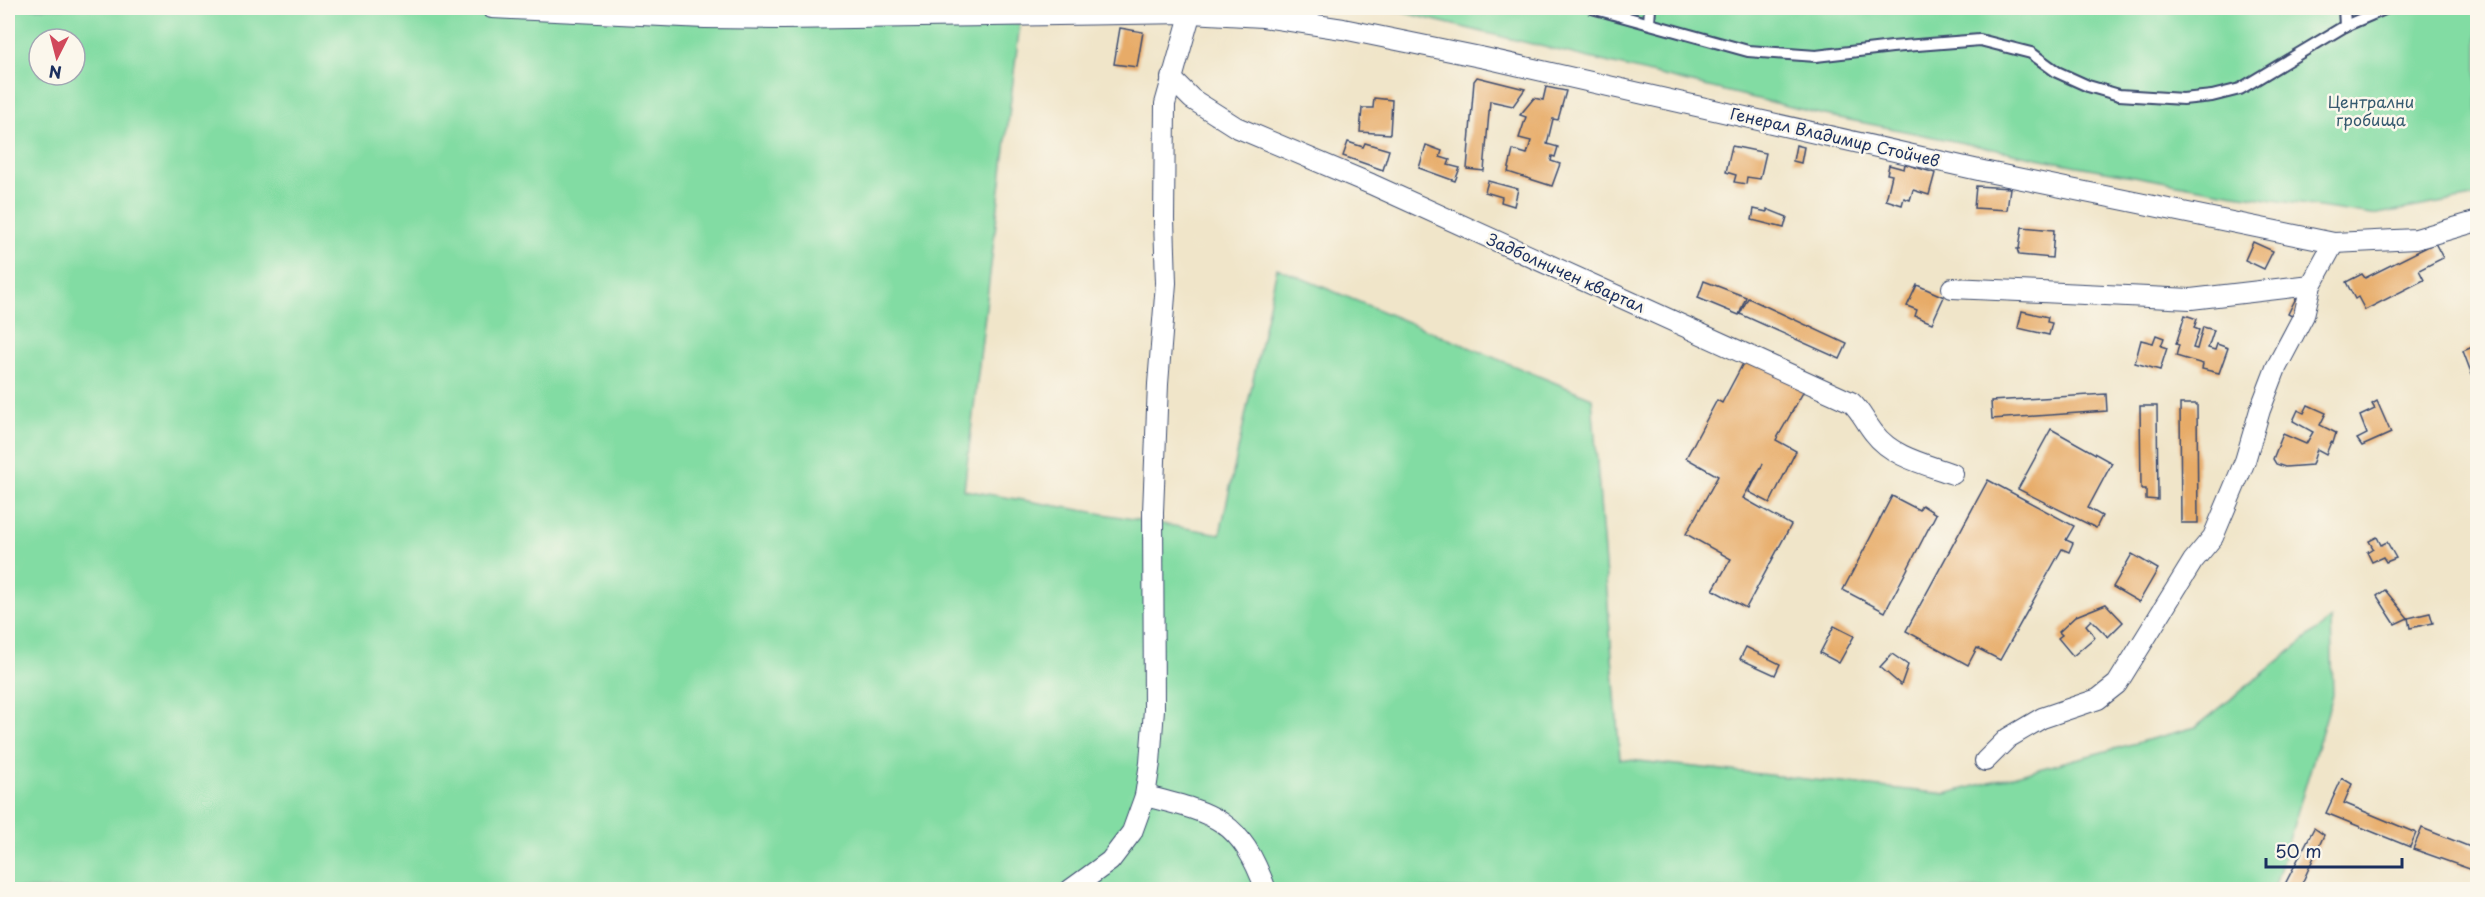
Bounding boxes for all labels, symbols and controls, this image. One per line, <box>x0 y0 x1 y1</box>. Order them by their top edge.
north arrow <box>27 27 87 87</box>
text: N <box>48 60 63 86</box>
park label: Централни гробища <box>2328 89 2414 131</box>
street label: Генерал Владимир Стойчев <box>1728 100 1942 172</box>
street label: Задболничен квартал <box>1484 226 1649 318</box>
scale bar <box>2266 831 2402 869</box>
text: 50 m <box>2275 837 2322 864</box>

